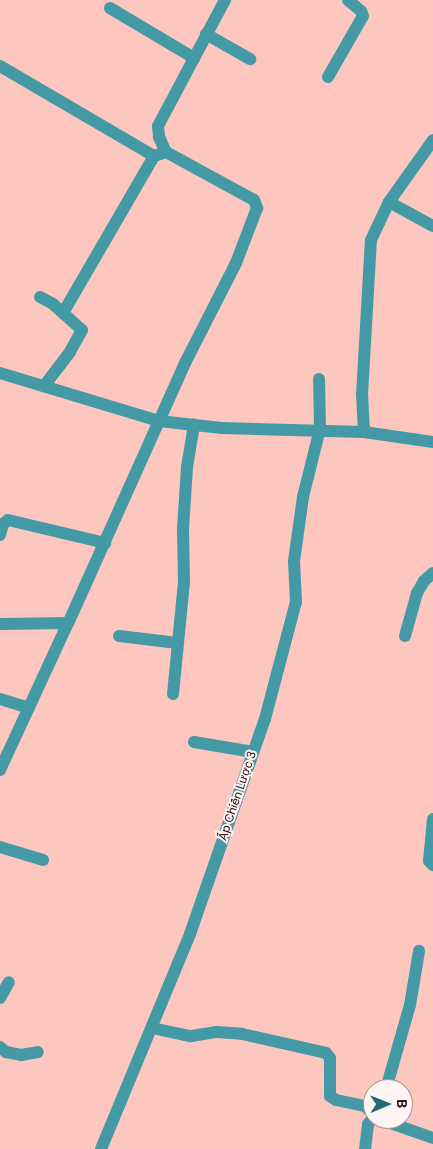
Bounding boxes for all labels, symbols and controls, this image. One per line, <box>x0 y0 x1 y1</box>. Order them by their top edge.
street label: Ấp Chiến Lược 3 <box>216 750 260 842</box>
north arrow <box>363 1079 413 1129</box>
text: B <box>393 1099 411 1108</box>

